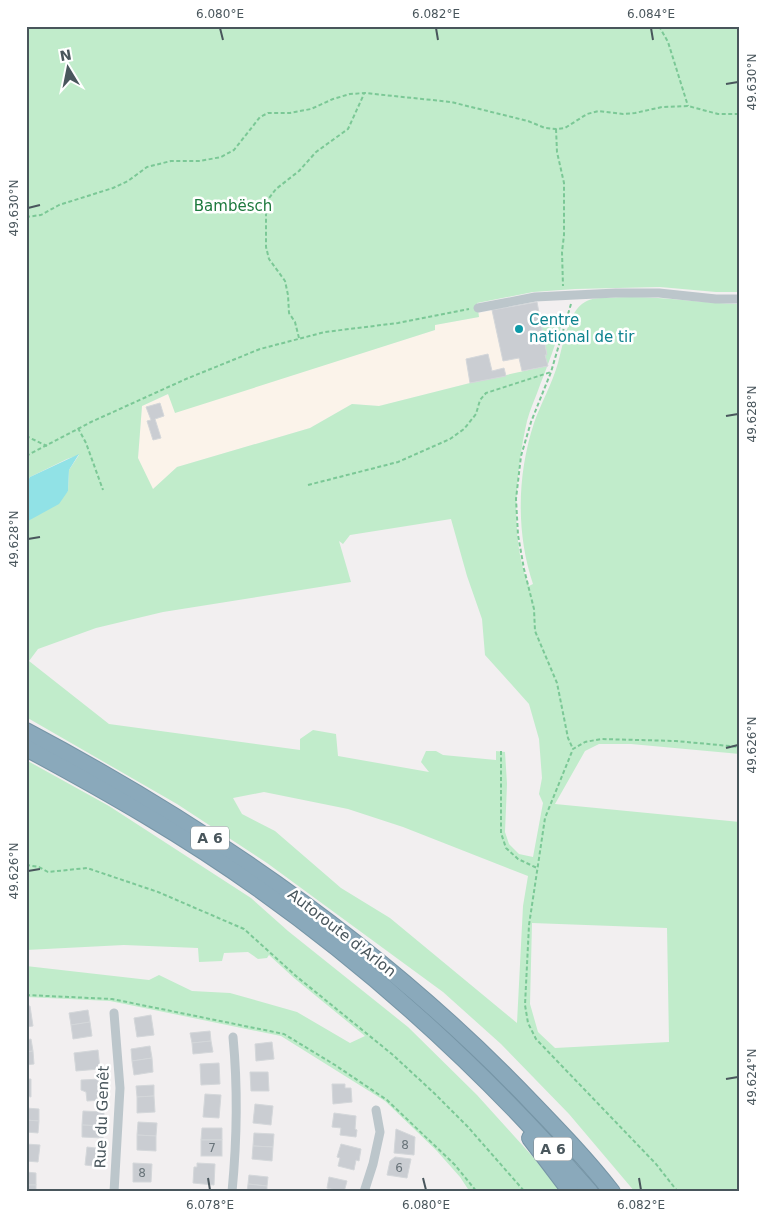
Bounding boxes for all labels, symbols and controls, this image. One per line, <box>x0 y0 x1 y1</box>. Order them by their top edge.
text: 6.080°E <box>196 7 244 21</box>
text: 6.082°E <box>412 7 460 21</box>
text: 6.084°E <box>627 7 675 21</box>
north arrow <box>42 42 92 92</box>
text: N <box>59 46 73 64</box>
text: 49.630°N <box>745 54 759 110</box>
text: 49.630°N <box>7 180 21 236</box>
park label: Bambësch <box>194 197 272 215</box>
place label: Centre national de tir <box>529 311 635 346</box>
marker: Centre national de tir <box>513 323 525 335</box>
text: 49.628°N <box>745 386 759 442</box>
text: 49.628°N <box>7 511 21 567</box>
text: 49.626°N <box>745 717 759 773</box>
road number: A 6 <box>191 826 229 850</box>
text: 49.626°N <box>7 843 21 899</box>
street label: Autoroute d'Arlon <box>284 885 400 981</box>
text: 49.624°N <box>745 1049 759 1105</box>
street label: Rue du Genêt <box>91 1065 113 1169</box>
house number: 8 <box>401 1138 409 1152</box>
road number: A 6 <box>534 1138 572 1160</box>
house number: 7 <box>208 1141 216 1155</box>
house number: 6 <box>395 1161 403 1175</box>
house number: 8 <box>138 1166 146 1180</box>
text: 6.078°E <box>186 1198 234 1212</box>
text: 6.080°E <box>402 1198 450 1212</box>
text: 6.082°E <box>617 1198 665 1212</box>

